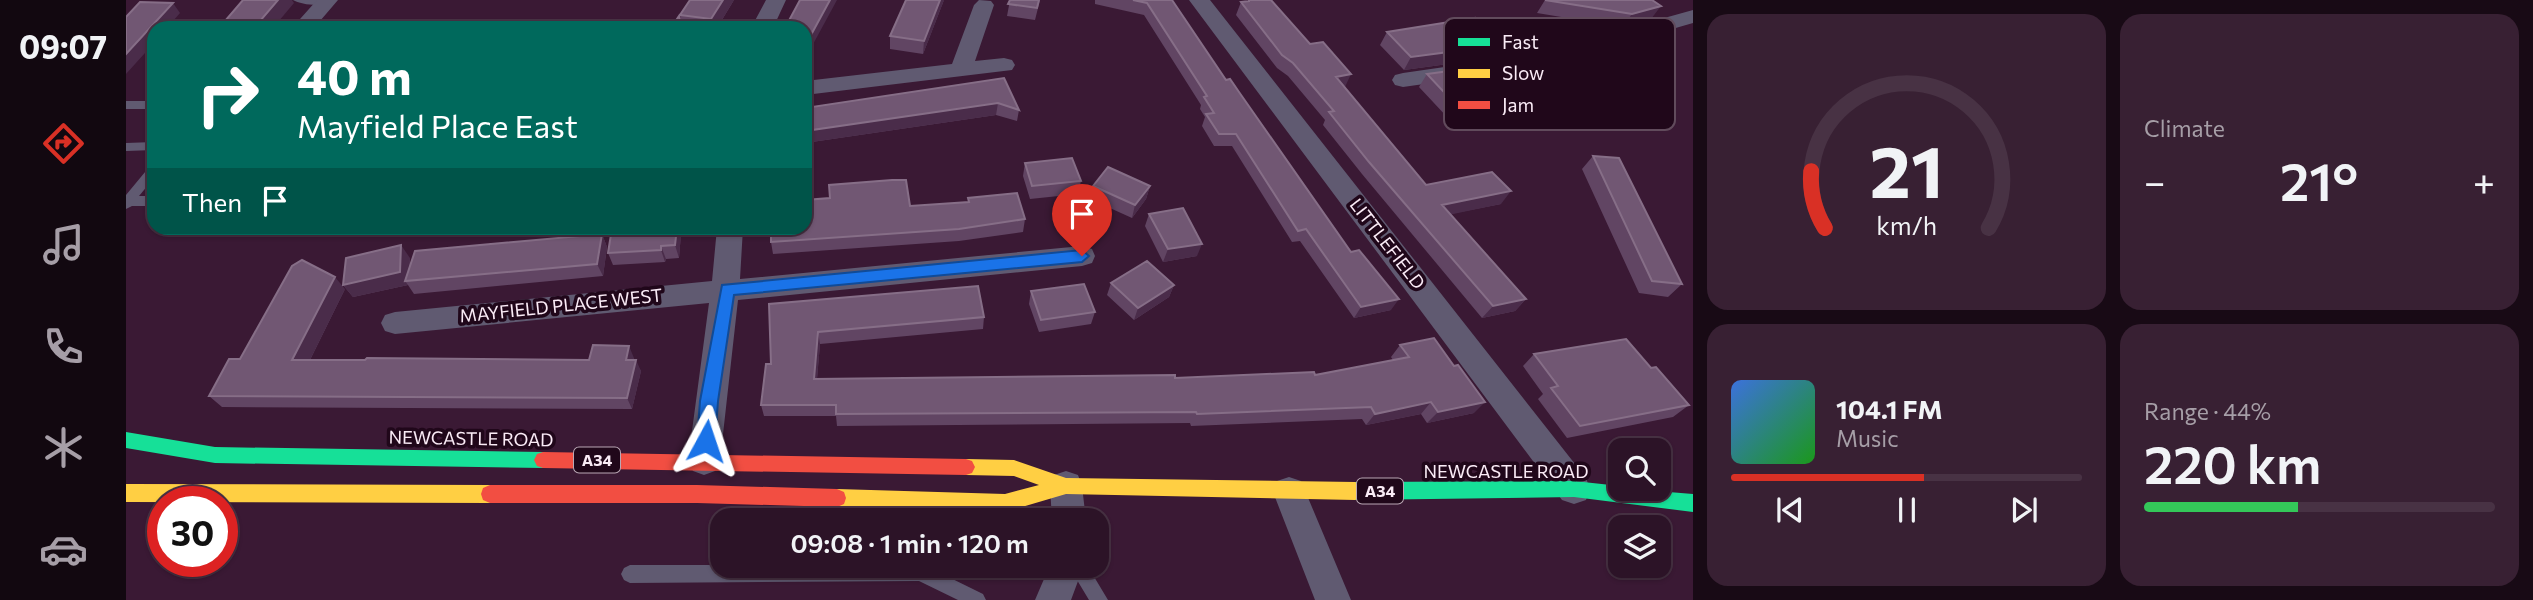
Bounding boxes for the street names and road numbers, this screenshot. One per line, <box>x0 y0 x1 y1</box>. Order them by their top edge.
street label: LITTLEFIELD <box>1346 194 1430 293</box>
street label: MAYFIELD PLACE WEST <box>458 283 663 327</box>
street label: NEWCASTLE ROAD <box>388 426 554 450</box>
road number: A34 <box>574 447 620 472</box>
street label: NEWCASTLE ROAD <box>1424 460 1588 482</box>
road number: A34 <box>1357 478 1403 504</box>

